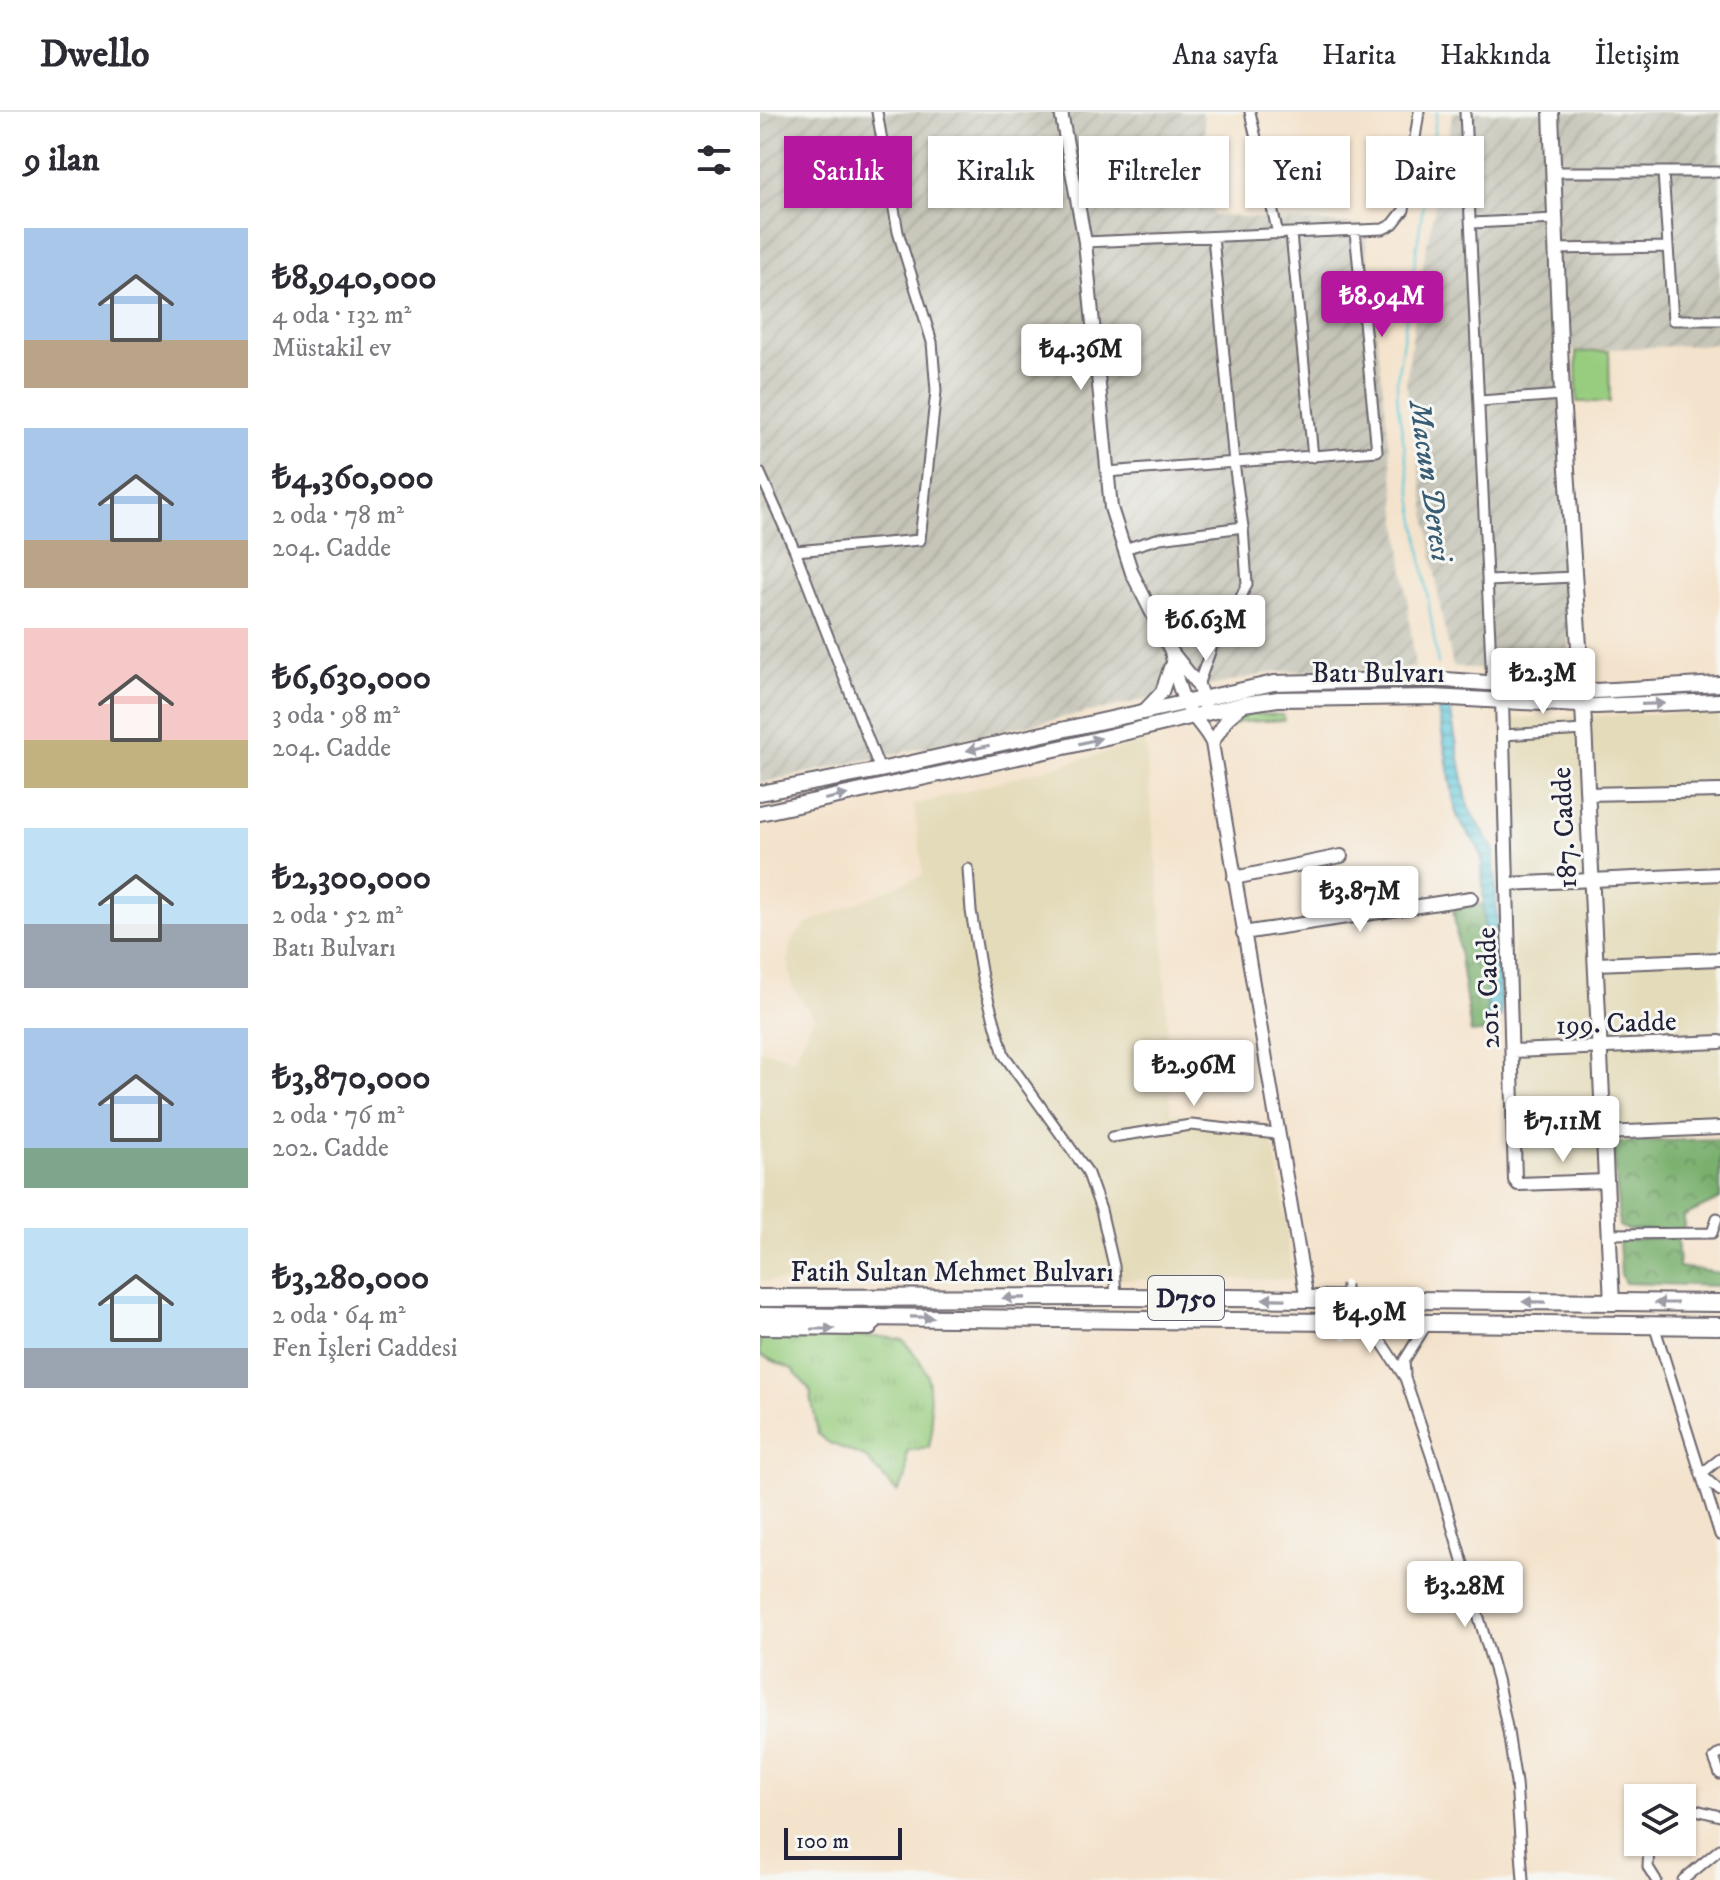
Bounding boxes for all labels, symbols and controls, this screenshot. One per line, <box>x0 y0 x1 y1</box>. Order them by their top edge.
text: Dwello <box>40 31 149 79</box>
text: Ana sayfa <box>1172 38 1278 73</box>
text: Harita <box>1322 38 1396 73</box>
text: Hakkında <box>1440 38 1551 73</box>
text: İletişim <box>1595 38 1680 73</box>
chip: Satılık <box>784 136 912 208</box>
chip: Kiralık <box>928 136 1063 208</box>
chip: Filtreler <box>1079 136 1229 208</box>
chip: Yeni <box>1245 136 1350 208</box>
chip: Daire <box>1366 136 1484 208</box>
icon: filters <box>692 138 736 182</box>
text: 9 ilan <box>24 139 99 181</box>
text: ₺8,940,000 <box>272 257 437 299</box>
icon: home <box>88 260 184 356</box>
pin: ₺8.94M <box>1317 271 1447 339</box>
text: ₺8.94M <box>1339 280 1425 313</box>
text: 4 oda · 132 m² <box>272 299 411 332</box>
pin: ₺4.36M <box>1016 324 1146 392</box>
text: Müstakil ev <box>272 332 391 365</box>
text: ₺4.36M <box>1039 333 1123 366</box>
water label: Macun Deresi <box>1400 397 1459 566</box>
text: ₺4,360,000 <box>272 457 434 499</box>
icon: home <box>88 460 184 556</box>
text: 2 oda · 78 m² <box>272 499 404 532</box>
text: 204. Cadde <box>272 532 391 565</box>
pin: ₺6.63M <box>1141 595 1271 663</box>
text: ₺6.63M <box>1165 604 1247 637</box>
pin: ₺2.3M <box>1487 648 1599 716</box>
street label: Batı Bulvarı <box>1311 656 1445 691</box>
text: ₺6,630,000 <box>272 657 431 699</box>
text: ₺2.3M <box>1509 657 1577 690</box>
icon: home <box>88 660 184 756</box>
one-way arrow <box>1641 697 1666 710</box>
text: 3 oda · 98 m² <box>272 699 400 732</box>
text: 204. Cadde <box>272 732 391 765</box>
one-way arrow <box>1078 734 1103 747</box>
one-way arrow <box>965 742 990 755</box>
street label: 187. Cadde <box>1544 766 1585 890</box>
one-way arrow <box>824 790 849 803</box>
text: ₺2,300,000 <box>272 857 431 899</box>
icon: home <box>88 860 184 956</box>
pin: ₺3.87M <box>1295 866 1425 934</box>
text: ₺3.87M <box>1319 875 1401 908</box>
text: 2 oda · 52 m² <box>272 899 403 932</box>
street label: 201. Cadde <box>1469 927 1508 1049</box>
text: Batı Bulvarı <box>272 932 396 965</box>
street label: 199. Cadde <box>1555 1004 1677 1043</box>
pin: ₺2.96M <box>1129 1040 1259 1108</box>
text: ₺2.96M <box>1152 1049 1236 1082</box>
text: ₺3,870,000 <box>272 1057 431 1099</box>
icon: home <box>88 1060 184 1156</box>
pin: ₺7.11M <box>1498 1096 1628 1164</box>
text: 2 oda · 76 m² <box>272 1099 404 1132</box>
text: ₺7.11M <box>1524 1105 1602 1138</box>
text: 202. Cadde <box>272 1132 389 1165</box>
street label: Fatih Sultan Mehmet Bulvarı <box>790 1255 1114 1290</box>
text: ₺3,280,000 <box>272 1257 429 1299</box>
icon: home <box>88 1260 184 1356</box>
road number: D750 <box>1148 1276 1224 1320</box>
pin: ₺4.9M <box>1314 1287 1426 1355</box>
one-way arrow <box>1001 1292 1026 1304</box>
one-way arrow <box>1261 1293 1286 1305</box>
one-way arrow <box>1521 1295 1546 1308</box>
text: ₺4.9M <box>1333 1296 1407 1329</box>
one-way arrow <box>1653 1297 1678 1309</box>
text: 2 oda · 64 m² <box>272 1299 406 1332</box>
one-way arrow <box>910 1311 935 1324</box>
one-way arrow <box>811 1323 836 1335</box>
text: Fen İşleri Caddesi <box>272 1332 458 1365</box>
pin: ₺3.28M <box>1400 1561 1530 1629</box>
text: ₺3.28M <box>1425 1570 1505 1603</box>
map controls <box>1624 1784 1696 1856</box>
button: layers <box>1624 1784 1696 1856</box>
scale bar <box>784 1824 902 1860</box>
text: 100 m <box>796 1828 849 1855</box>

